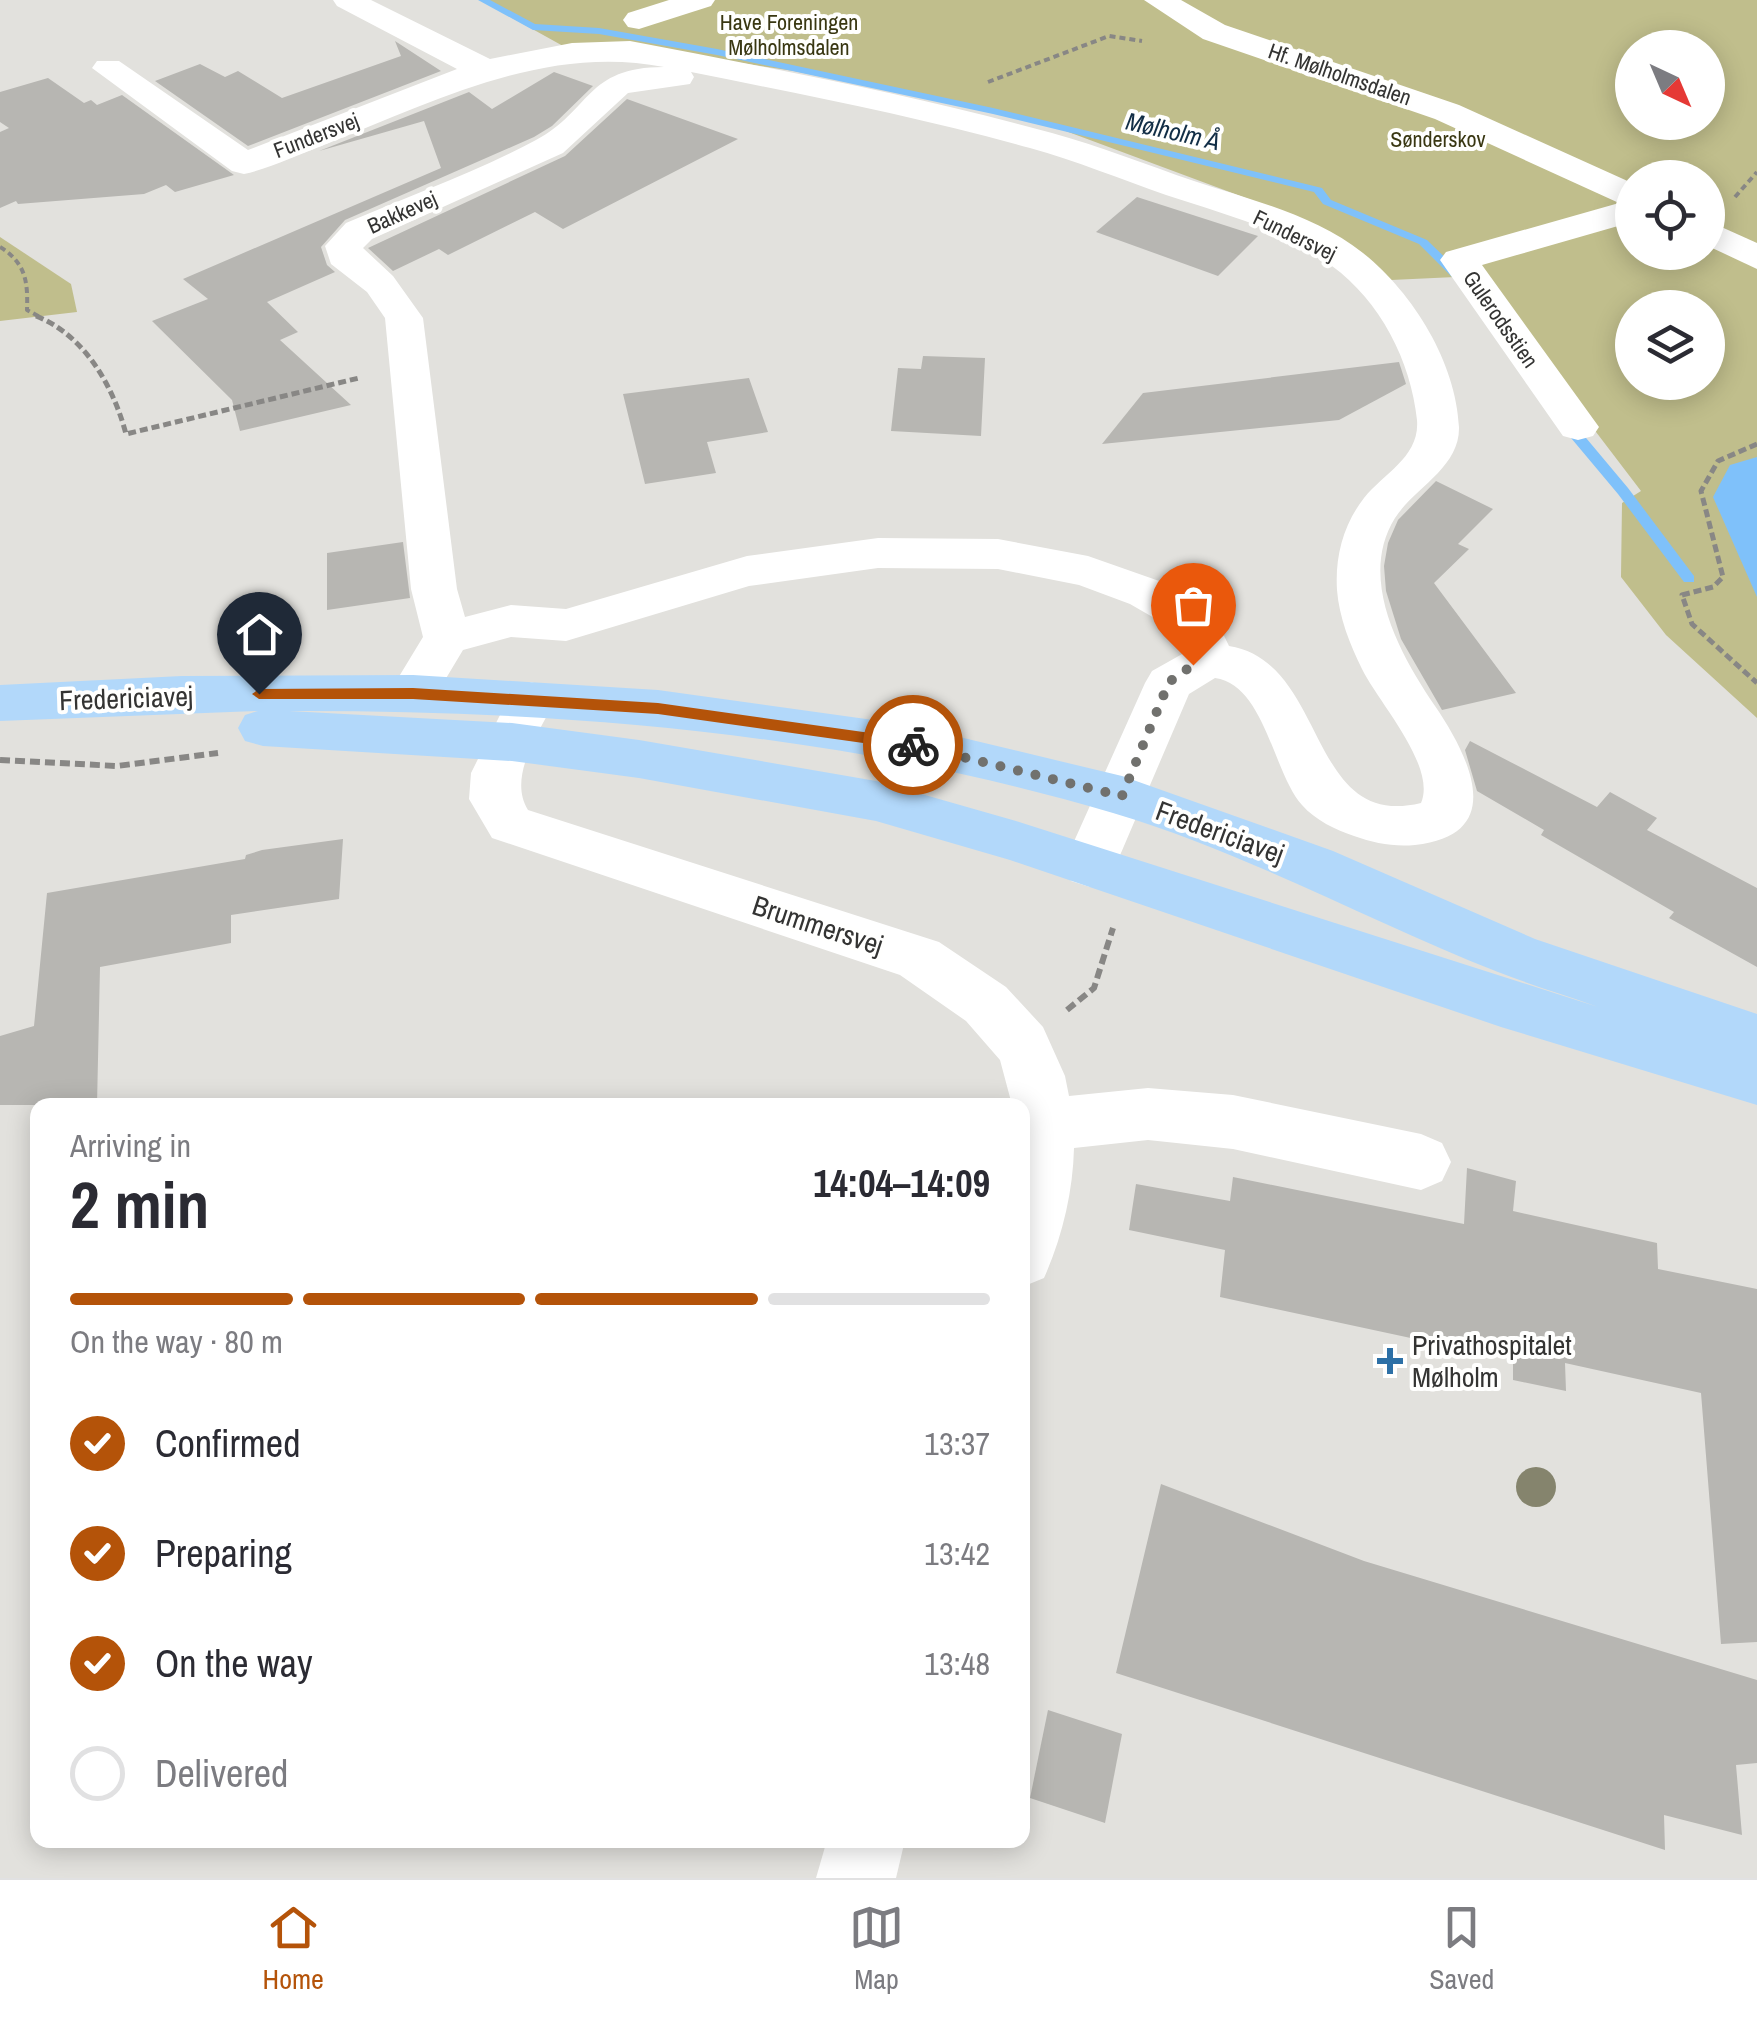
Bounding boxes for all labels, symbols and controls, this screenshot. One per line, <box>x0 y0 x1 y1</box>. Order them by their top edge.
park label: Have Foreningen Mølholmsdalen <box>720 7 858 62</box>
north arrow <box>1615 30 1725 140</box>
map controls <box>1615 30 1725 400</box>
street label: Hf. Mølholmsdalen <box>1264 35 1416 113</box>
water label: Mølholm Å <box>1123 104 1223 158</box>
street label: Fundersvej <box>269 105 363 165</box>
park label: Sønderskov <box>1390 124 1486 154</box>
button: locate <box>1615 160 1725 270</box>
street label: Bakkevej <box>362 183 442 241</box>
street label: Fundersvej <box>1248 202 1342 268</box>
street label: Gulerodsstien <box>1457 264 1545 374</box>
button: layers <box>1615 290 1725 400</box>
pin <box>1151 563 1236 666</box>
icon: bag <box>1166 578 1221 633</box>
pin <box>217 592 302 695</box>
icon: home <box>232 607 287 662</box>
street label: Fredericiavej <box>58 677 194 719</box>
courier <box>863 695 963 795</box>
icon: bike <box>886 718 941 773</box>
street label: Fredericiavej <box>1151 791 1289 873</box>
street label: Brummersvej <box>748 886 888 964</box>
text: Arriving in <box>70 1124 191 1167</box>
text: 14:04–14:09 <box>813 1158 990 1209</box>
text: 2 min <box>70 1161 209 1248</box>
text: On the way · 80 m <box>70 1320 283 1363</box>
place label: Privathospitalet Mølholm <box>1412 1326 1572 1396</box>
marker: Privathospitalet Mølholm <box>1377 1348 1403 1374</box>
icon: check <box>70 1416 125 1471</box>
text: Confirmed <box>155 1418 300 1469</box>
text: 13:37 <box>924 1422 990 1465</box>
icon: check <box>70 1526 125 1581</box>
text: Preparing <box>155 1528 292 1579</box>
text: 13:42 <box>924 1532 990 1575</box>
icon: check <box>70 1636 125 1691</box>
text: On the way <box>155 1638 313 1689</box>
text: 13:48 <box>924 1642 990 1685</box>
text: Delivered <box>155 1748 288 1799</box>
tab: Home <box>263 1900 324 1998</box>
tab: Map <box>849 1900 904 1998</box>
tab: Saved <box>1429 1900 1494 1998</box>

